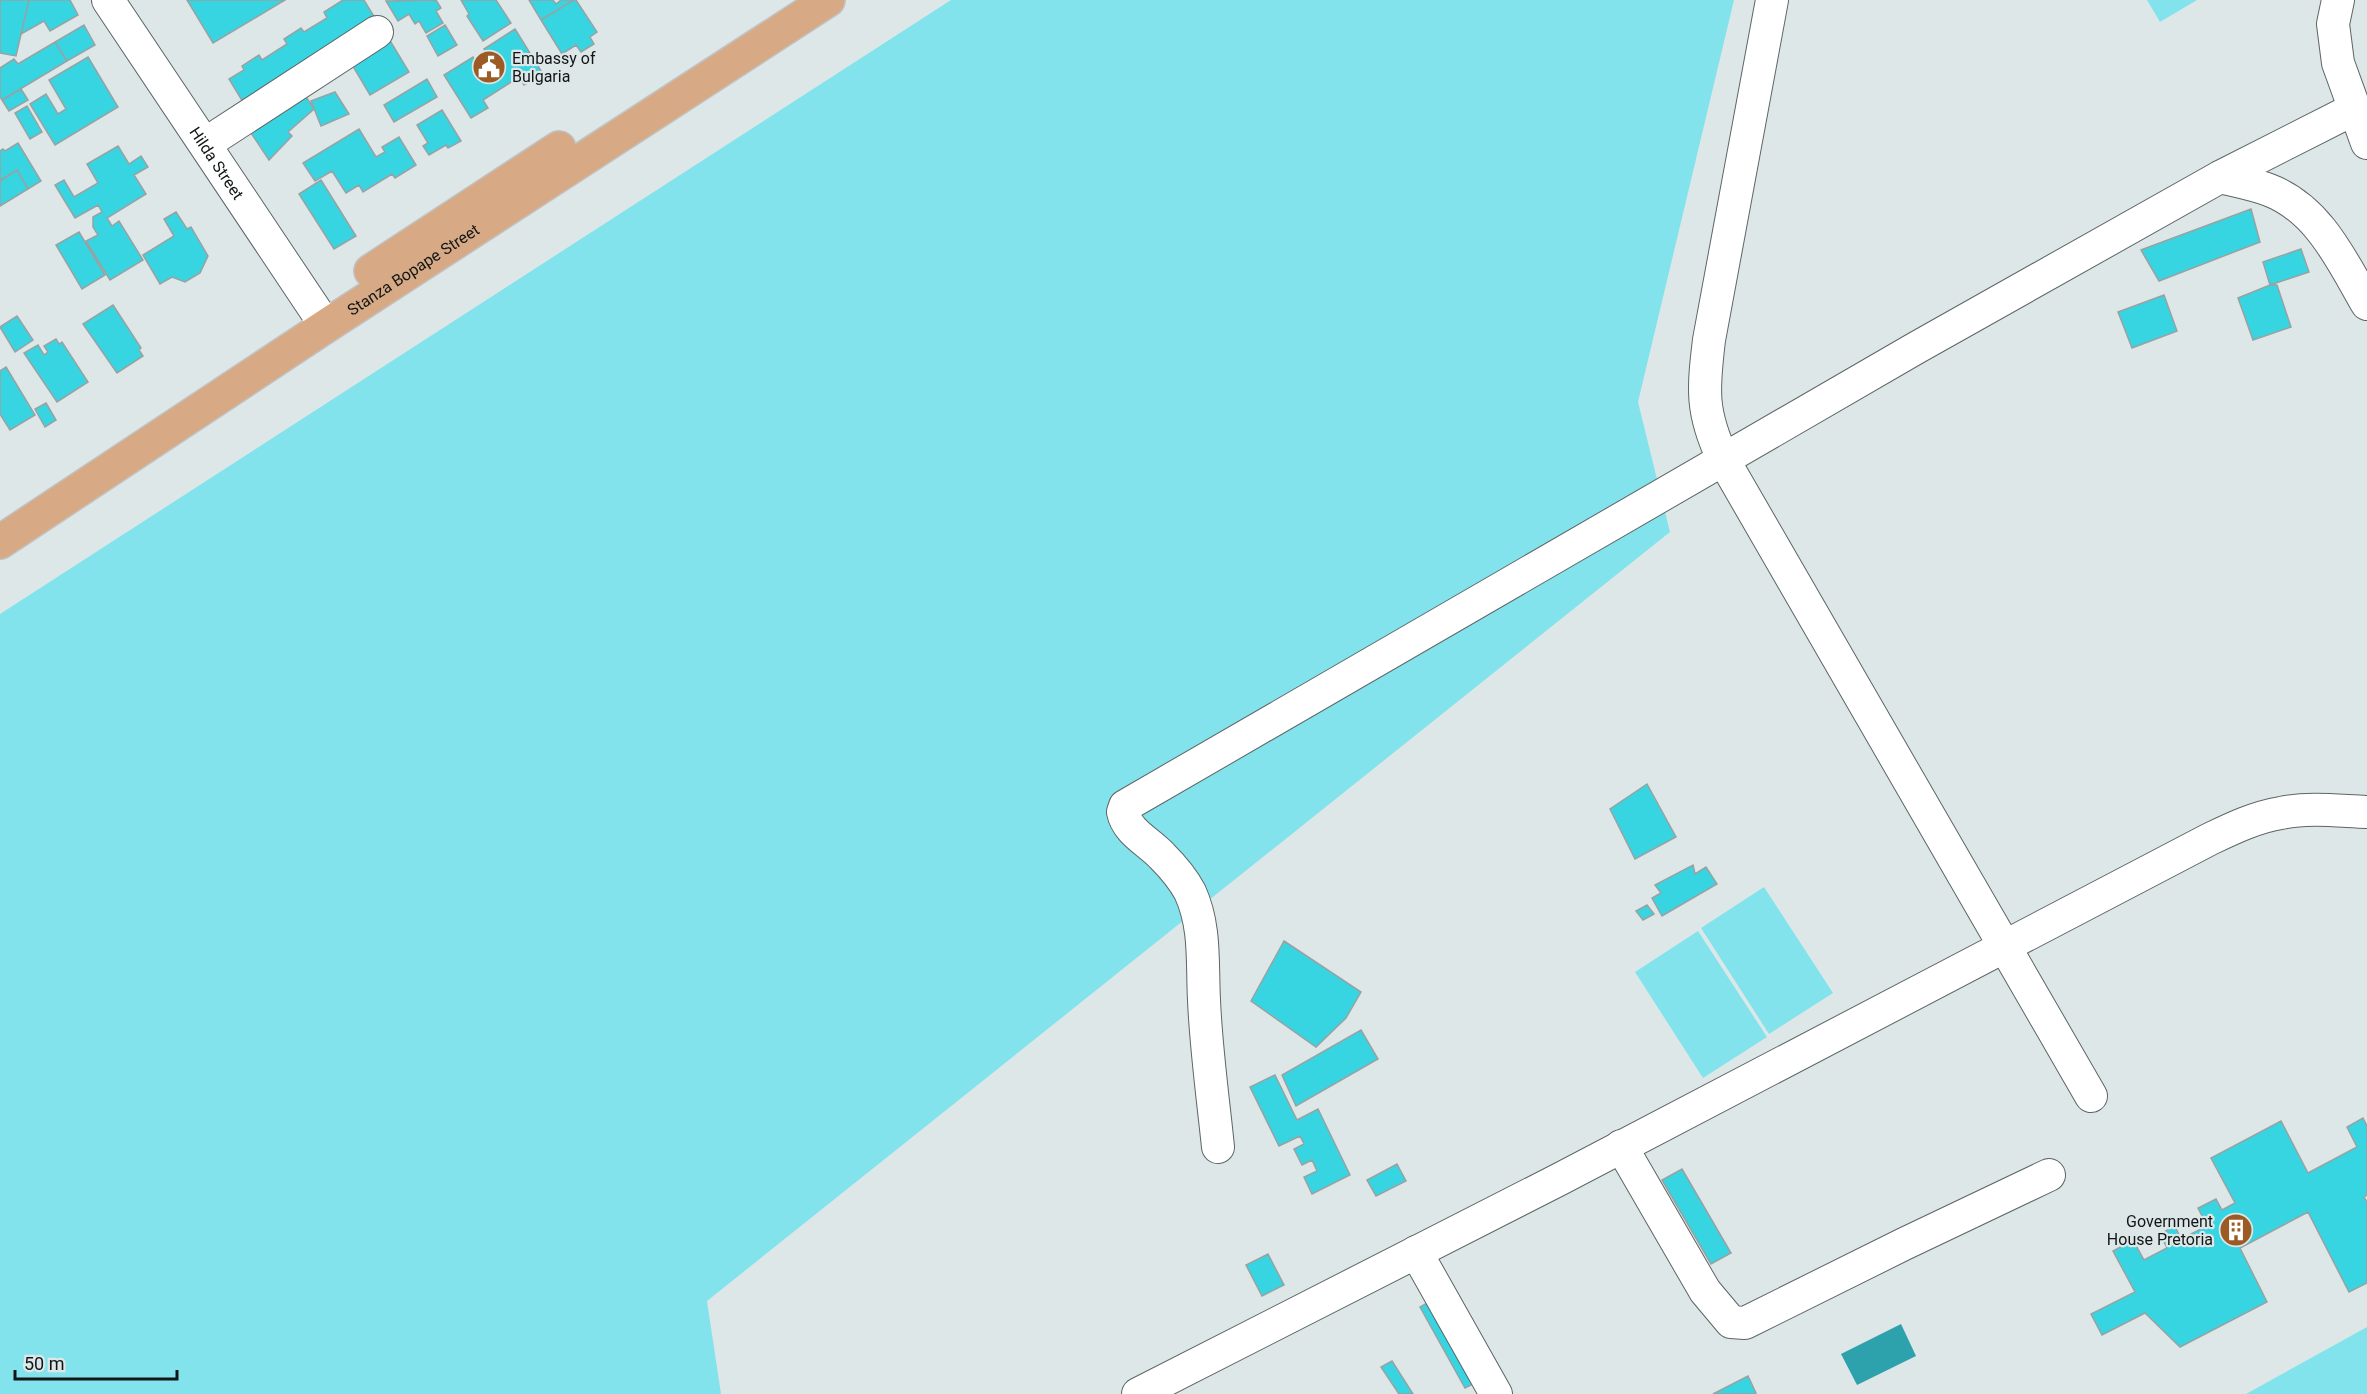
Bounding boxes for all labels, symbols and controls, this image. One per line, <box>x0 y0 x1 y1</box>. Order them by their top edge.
public building icon: Embassy of Bulgaria <box>471 49 507 85</box>
place label: Embassy of Bulgaria <box>512 49 596 86</box>
street label: Hilda Street <box>186 123 248 203</box>
street label: Stanza Bopape Street <box>344 220 483 320</box>
place label: Government House Pretoria <box>2107 1212 2213 1249</box>
building icon: Government House Pretoria <box>2218 1212 2254 1248</box>
scale bar <box>15 1343 177 1381</box>
text: 50 m <box>24 1353 64 1374</box>

